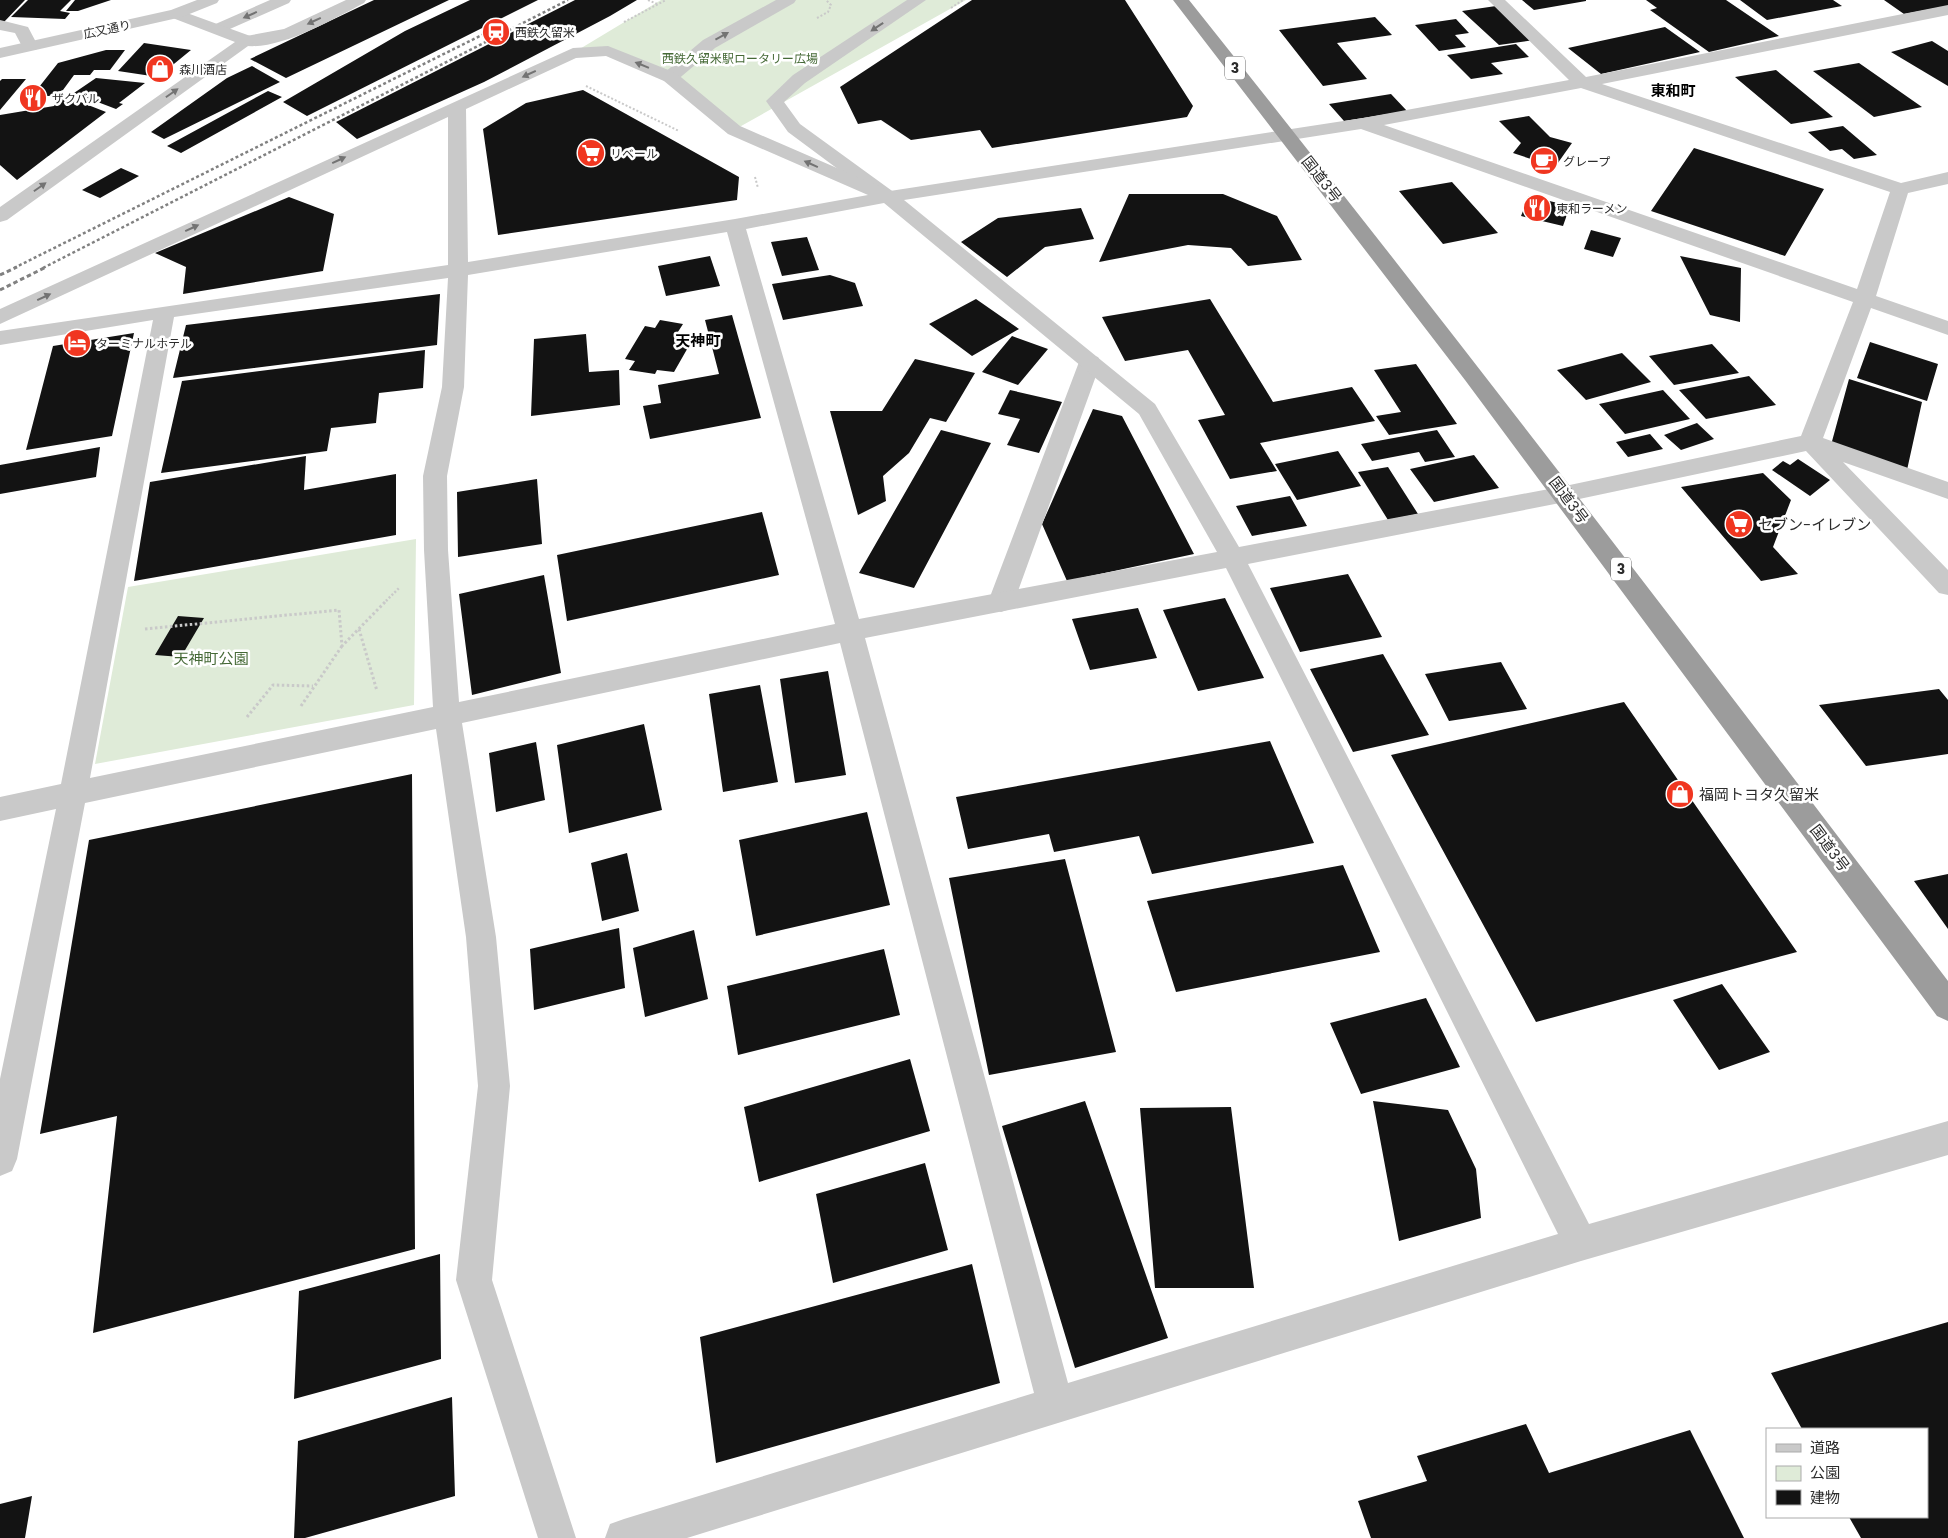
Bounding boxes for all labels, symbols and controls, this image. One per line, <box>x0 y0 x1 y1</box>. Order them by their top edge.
one-way arrow <box>243 11 257 19</box>
street label: 広又通り <box>82 16 132 42</box>
one-way arrow <box>307 17 321 25</box>
station icon: 西鉄久留米 <box>481 17 511 47</box>
one-way arrow <box>871 22 884 32</box>
place label: 西鉄久留米 <box>515 24 575 41</box>
one-way arrow <box>715 32 730 40</box>
park label: 西鉄久留米駅ロータリー広場 <box>662 50 818 67</box>
shop icon: 森川酒店 <box>145 54 175 84</box>
road number: 3 <box>1225 56 1245 80</box>
place label: 森川酒店 <box>179 61 227 78</box>
one-way arrow <box>635 61 649 69</box>
one-way arrow <box>522 70 536 78</box>
district label: 東和町 <box>1650 80 1696 101</box>
restaurant icon: ザクバル <box>18 83 48 113</box>
one-way arrow <box>165 88 179 98</box>
place label: ザクバル <box>52 90 99 107</box>
supermarket icon: リベール <box>576 138 606 168</box>
place label: リベール <box>610 145 658 162</box>
cafe icon: グレープ <box>1529 146 1559 176</box>
street label: 国道3号 <box>1297 151 1347 207</box>
place label: グレープ <box>1563 153 1610 170</box>
one-way arrow <box>332 155 346 163</box>
one-way arrow <box>804 159 818 167</box>
one-way arrow <box>33 182 47 192</box>
restaurant icon: 東和ラーメン <box>1522 193 1552 223</box>
place label: 東和ラーメン <box>1556 200 1628 217</box>
one-way arrow <box>184 224 199 233</box>
one-way arrow <box>37 293 51 301</box>
hotel icon: ターミナルホテル <box>62 328 92 358</box>
district label: 天神町 <box>675 330 721 351</box>
place label: ターミナルホテル <box>96 335 192 352</box>
street label: 国道3号 <box>1544 472 1594 528</box>
supermarket icon: セブン-イレブン <box>1724 509 1754 539</box>
place label: セブン-イレブン <box>1758 514 1871 535</box>
road number: 3 <box>1611 558 1631 580</box>
park label: 天神町公園 <box>173 648 249 669</box>
shop icon: 福岡トヨタ久留米 <box>1665 779 1695 809</box>
place label: 福岡トヨタ久留米 <box>1699 784 1819 805</box>
street label: 国道3号 <box>1805 820 1855 876</box>
legend <box>1766 1428 1928 1518</box>
text: 道路 <box>1810 1437 1840 1458</box>
text: 公園 <box>1810 1462 1840 1483</box>
text: 建物 <box>1810 1487 1840 1508</box>

